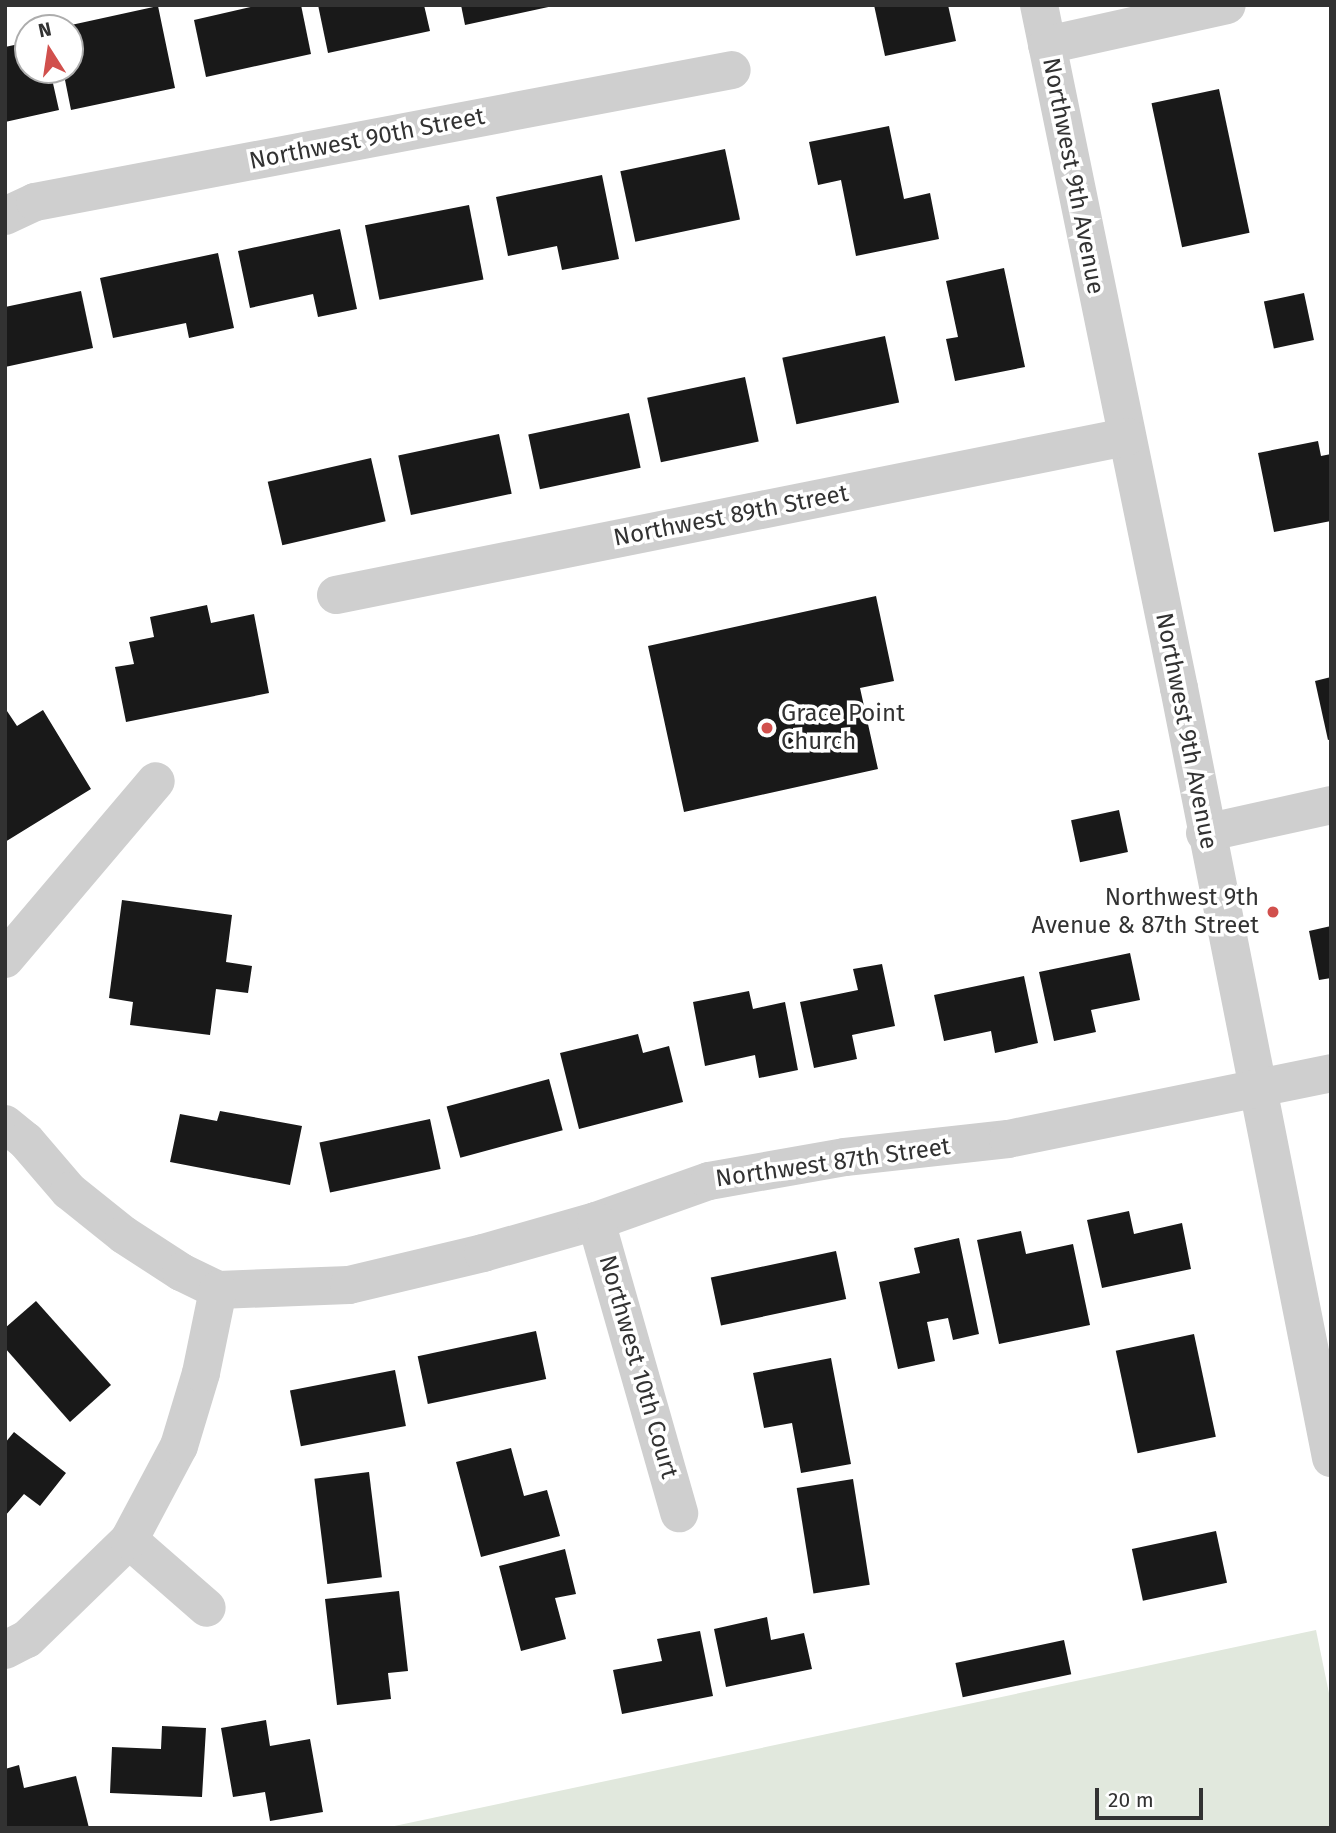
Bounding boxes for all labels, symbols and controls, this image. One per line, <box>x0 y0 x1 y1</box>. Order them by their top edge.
north arrow <box>14 14 84 84</box>
text: N <box>36 17 53 42</box>
street label: Northwest 9th Avenue <box>1036 55 1110 297</box>
street label: Northwest 90th Street <box>247 102 487 176</box>
street label: Northwest 89th Street <box>611 479 851 553</box>
street label: Northwest 9th Avenue <box>1149 610 1223 852</box>
place label: Grace Point Church <box>781 700 905 756</box>
marker: Grace Point Church <box>759 720 775 736</box>
place label: Northwest 9th Avenue & 87th Street <box>1031 884 1259 940</box>
marker: Northwest 9th Avenue & 87th Street <box>1265 904 1281 920</box>
street label: Northwest 87th Street <box>714 1132 952 1194</box>
street label: Northwest 10th Court <box>592 1252 684 1482</box>
scale bar <box>1098 1773 1206 1817</box>
text: 20 m <box>1108 1787 1154 1813</box>

